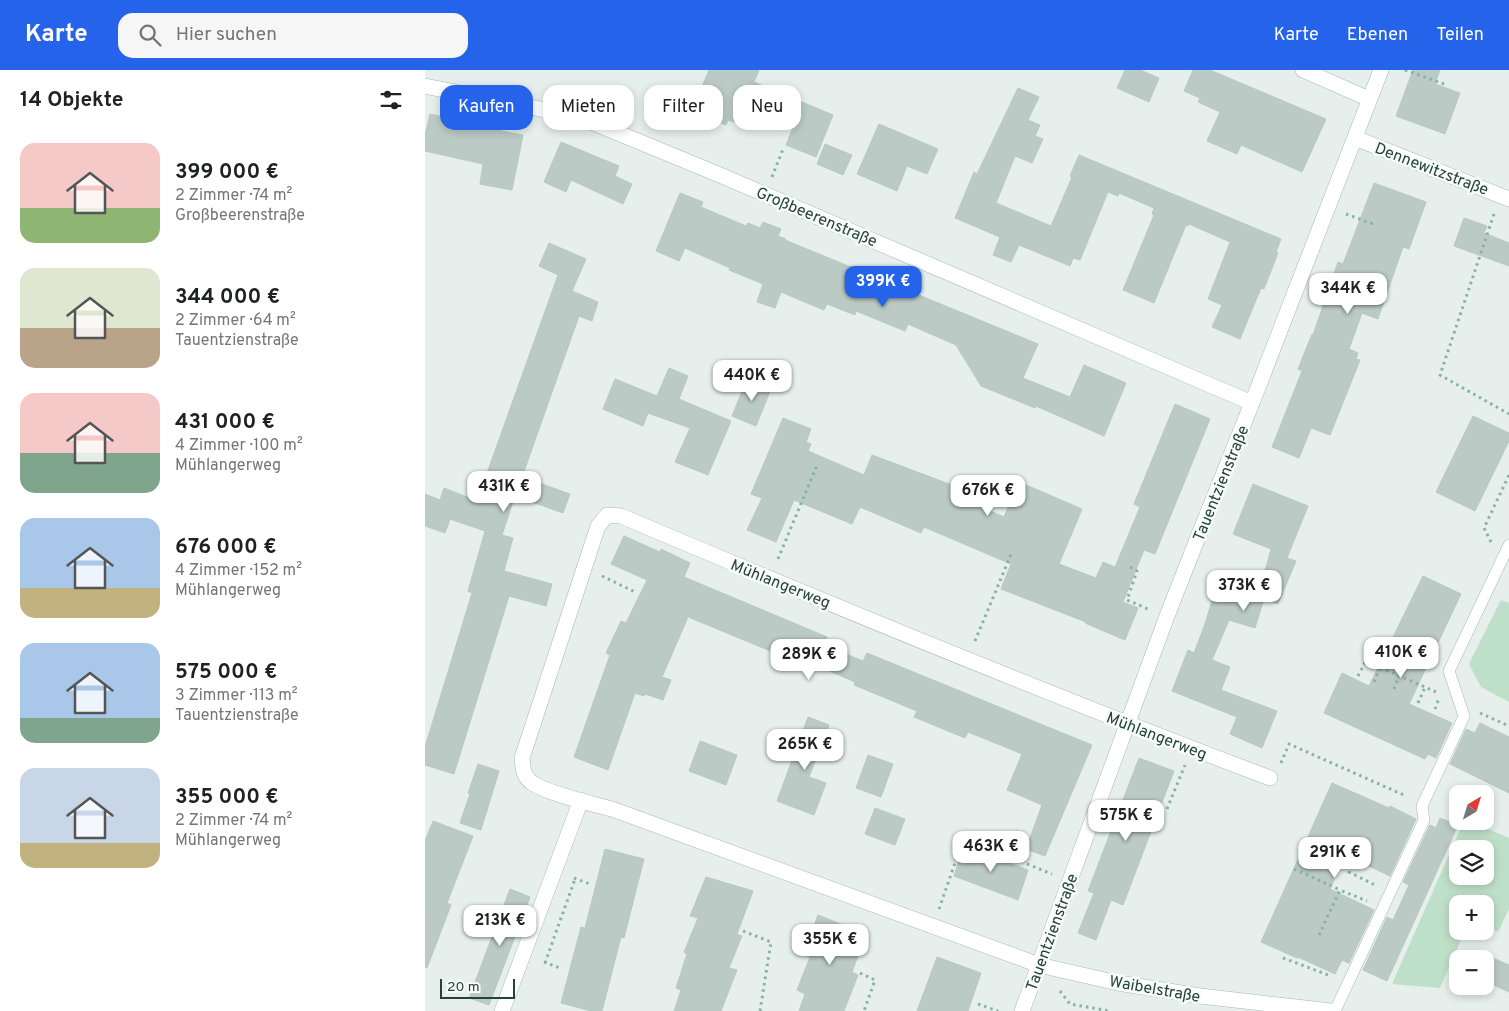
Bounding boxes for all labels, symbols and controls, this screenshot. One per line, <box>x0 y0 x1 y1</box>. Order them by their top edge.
search box <box>118 13 468 58</box>
text: Karte <box>25 20 88 50</box>
icon: search <box>136 21 164 49</box>
text: Hier suchen <box>176 23 277 47</box>
text: Karte <box>1274 24 1319 47</box>
text: Ebenen <box>1347 24 1408 47</box>
text: Teilen <box>1436 24 1484 47</box>
chip: Kaufen <box>440 85 533 130</box>
chip: Mieten <box>543 85 634 130</box>
chip: Filter <box>644 85 723 130</box>
chip: Neu <box>733 85 801 130</box>
icon: filters <box>377 86 405 114</box>
text: 14 Objekte <box>20 87 124 114</box>
street label: Dennewitzstraße <box>1372 139 1491 201</box>
text: 399 000 € <box>175 159 279 186</box>
icon: home <box>60 163 120 223</box>
street label: Großbeerenstraße <box>753 183 880 252</box>
text: 2 Zimmer · 74 m² <box>175 186 292 206</box>
text: Großbeerenstraße <box>175 206 305 226</box>
pin: 399K € <box>842 266 924 308</box>
text: 399K € <box>856 272 910 292</box>
pin: 344K € <box>1307 272 1389 315</box>
text: 344K € <box>1320 279 1376 299</box>
text: 344 000 € <box>175 284 280 311</box>
icon: home <box>60 288 120 348</box>
text: 2 Zimmer · 64 m² <box>175 311 296 331</box>
text: Tauentzienstraße <box>175 331 299 351</box>
pin: 440K € <box>711 360 793 402</box>
text: 440K € <box>724 366 780 386</box>
text: 431 000 € <box>175 409 275 436</box>
icon: home <box>60 413 120 473</box>
street label: Tauentzienstraße <box>1189 423 1254 545</box>
text: 4 Zimmer · 100 m² <box>175 436 303 456</box>
text: Mühlangerweg <box>175 456 281 476</box>
pin: 431K € <box>463 470 545 513</box>
pin: 676K € <box>947 474 1029 517</box>
text: 431K € <box>478 477 530 497</box>
text: 676K € <box>962 481 1015 501</box>
text: 676 000 € <box>175 534 277 561</box>
icon: home <box>60 538 120 598</box>
street label: Mühlangerweg <box>727 556 833 614</box>
text: 4 Zimmer · 152 m² <box>175 561 302 581</box>
pin: 373K € <box>1203 570 1285 612</box>
text: 373K € <box>1218 576 1270 596</box>
text: Mühlangerweg <box>175 581 281 601</box>
pin: 410K € <box>1360 636 1442 679</box>
pin: 289K € <box>768 638 850 681</box>
text: 410K € <box>1375 643 1427 663</box>
text: 289K € <box>781 645 837 665</box>
text: 575 000 € <box>175 659 277 686</box>
icon: home <box>60 663 120 723</box>
text: 3 Zimmer · 113 m² <box>175 686 298 706</box>
text: Tauentzienstraße <box>175 706 299 726</box>
street label: Mühlangerweg <box>1103 709 1209 765</box>
pin: 265K € <box>764 728 846 771</box>
text: 265K € <box>778 735 832 755</box>
text: 355 000 € <box>175 784 279 811</box>
north arrow <box>1449 785 1494 830</box>
map controls <box>1449 785 1494 995</box>
icon: home <box>60 788 120 848</box>
pin: 575K € <box>1085 800 1167 842</box>
text: 575K € <box>1099 806 1153 826</box>
text: 2 Zimmer · 74 m² <box>175 811 292 831</box>
pin: 463K € <box>950 830 1032 873</box>
text: Mühlangerweg <box>175 831 281 851</box>
pin: 291K € <box>1294 836 1376 879</box>
text: 463K € <box>963 837 1019 857</box>
button: layers <box>1449 840 1494 885</box>
text: 291K € <box>1309 843 1361 863</box>
street label: Tauentzienstraße <box>1022 871 1083 994</box>
button: + <box>1449 895 1494 940</box>
pin: 213K € <box>459 904 541 947</box>
text: 213K € <box>474 911 526 931</box>
pin: 355K € <box>789 924 871 966</box>
text: 355K € <box>803 930 857 950</box>
button: − <box>1449 950 1494 995</box>
street label: Waibelstraße <box>1108 972 1202 1008</box>
scale bar <box>440 976 515 999</box>
text: 20 m <box>447 979 480 996</box>

